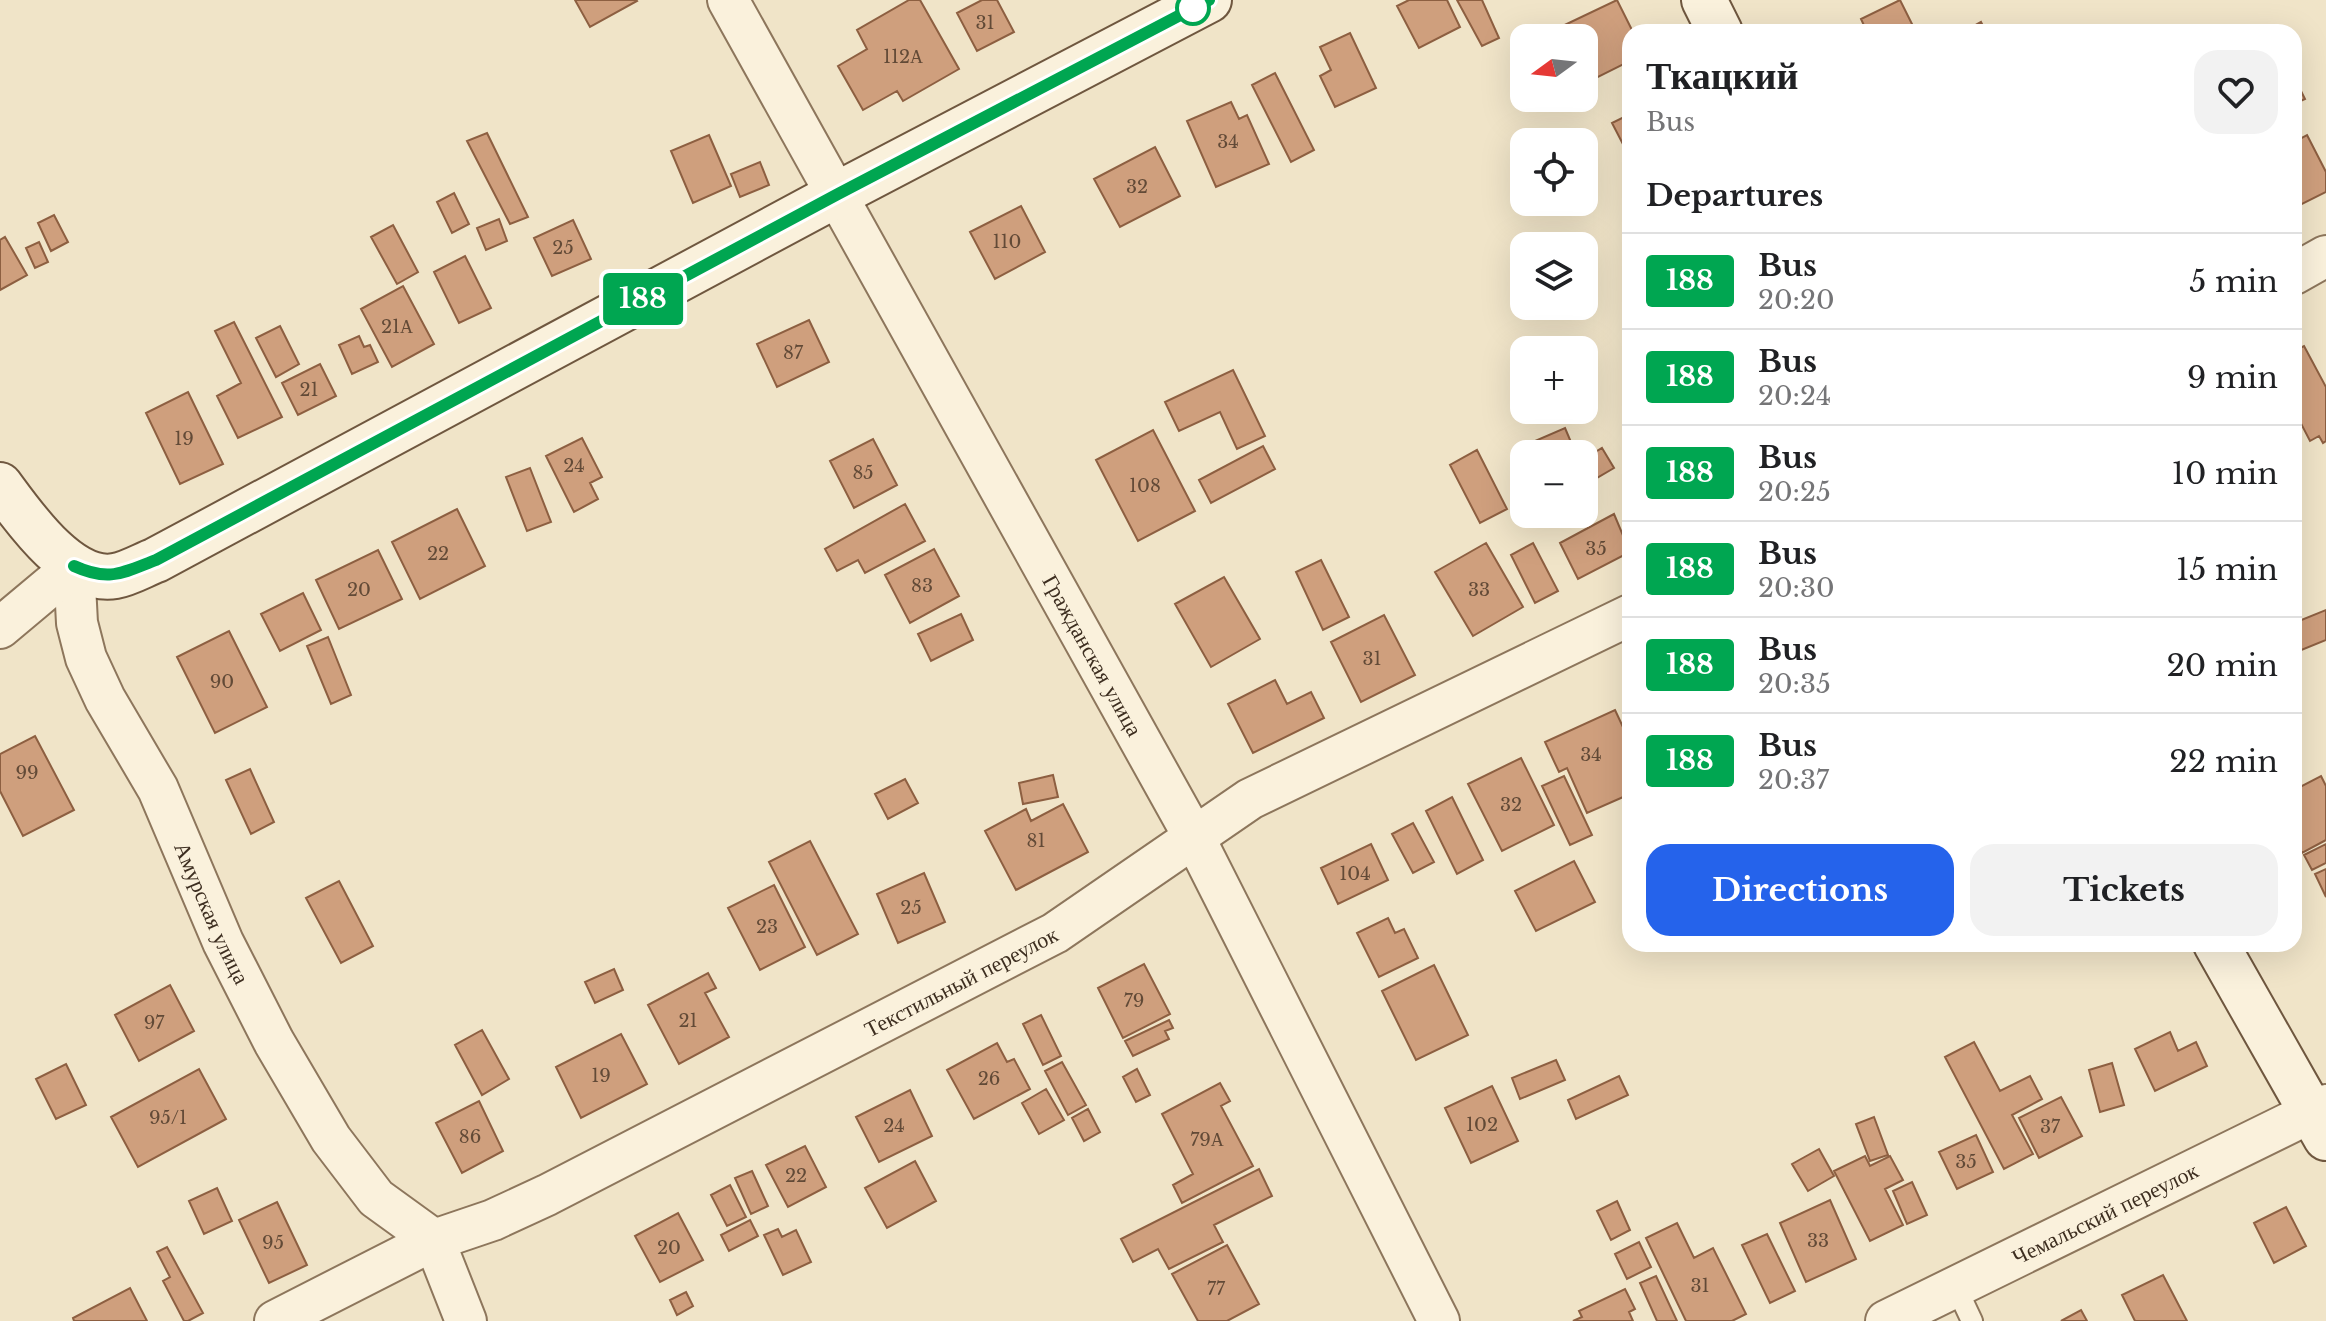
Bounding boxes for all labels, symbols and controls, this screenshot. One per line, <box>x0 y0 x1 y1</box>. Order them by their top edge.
unlabelled marker <box>1176 0 1210 25</box>
house number: 31 <box>975 12 995 34</box>
north arrow <box>1510 24 1598 112</box>
map controls <box>1510 24 1598 528</box>
house number: 112А <box>883 46 923 68</box>
button: heart <box>2194 50 2278 134</box>
text: Ткацкий <box>1646 52 1798 99</box>
text: Bus <box>1646 106 1695 138</box>
button: locate <box>1510 128 1598 216</box>
house number: 34 <box>1217 131 1239 153</box>
house number: 32 <box>1126 176 1148 198</box>
text: Departures <box>1646 177 1823 214</box>
house number: 110 <box>993 231 1021 253</box>
button: layers <box>1510 232 1598 320</box>
house number: 25 <box>552 237 574 259</box>
text: Bus <box>1758 247 1817 284</box>
text: 188 <box>1666 263 1714 298</box>
text: 5 min <box>2189 263 2278 300</box>
line badge: 188 <box>597 273 689 325</box>
text: 188 <box>619 281 667 316</box>
text: 20:20 <box>1758 284 1835 316</box>
house number: 21А <box>381 316 413 338</box>
button: + <box>1510 336 1598 424</box>
house number: 87 <box>783 342 804 364</box>
text: Bus <box>1758 343 1817 380</box>
text: 188 <box>1666 359 1714 394</box>
text: 9 min <box>2187 359 2278 396</box>
house number: 21 <box>299 379 319 401</box>
text: 20:24 <box>1758 380 1831 412</box>
house number: 19 <box>174 428 194 450</box>
text: Bus <box>1758 439 1817 476</box>
button: − <box>1510 440 1598 528</box>
house number: 24 <box>563 455 585 477</box>
text: 188 <box>1666 455 1714 490</box>
text: 10 min <box>2172 455 2278 492</box>
house number: 85 <box>852 462 874 484</box>
house number: 108 <box>1129 475 1161 497</box>
text: 20:25 <box>1758 476 1831 508</box>
text: Bus <box>1758 535 1817 572</box>
house number: 35 <box>1585 538 1607 560</box>
house number: 22 <box>427 543 449 565</box>
text: 188 <box>1666 551 1714 586</box>
text: 15 min <box>2176 551 2278 588</box>
street label: Гражданская улица <box>1037 570 1149 741</box>
text: 20:30 <box>1758 572 1835 604</box>
house number: 83 <box>911 575 933 597</box>
house number: 20 <box>347 579 371 601</box>
house number: 33 <box>1468 579 1490 601</box>
text: Bus <box>1758 631 1817 668</box>
text: 188 <box>1666 647 1714 682</box>
text: 20 min <box>2166 647 2278 684</box>
house number: 31 <box>1362 648 1382 670</box>
text: 20:35 <box>1758 668 1831 700</box>
house number: 90 <box>210 671 234 693</box>
text: Bus <box>1758 727 1817 764</box>
text: 188 <box>1666 743 1714 778</box>
text: 22 min <box>2169 743 2278 780</box>
house number: 34 <box>1580 744 1602 766</box>
house number: 99 <box>15 762 39 784</box>
text: 20:37 <box>1758 764 1829 796</box>
house number: 32 <box>1500 794 1522 816</box>
house number: 81 <box>1027 830 1045 852</box>
street label: Амурская улица <box>169 838 256 989</box>
button: Directions <box>1646 844 1954 936</box>
button: Tickets <box>1970 844 2278 936</box>
house number: 104 <box>1339 863 1371 885</box>
house number: 25 <box>900 897 922 919</box>
house number: 23 <box>756 916 778 938</box>
street label: Текстильный переулок <box>860 920 1062 1043</box>
house number: 79 <box>1124 990 1144 1012</box>
house number: 21 <box>678 1010 698 1032</box>
house number: 97 <box>144 1012 165 1034</box>
house number: 19 <box>591 1065 611 1087</box>
house number: 26 <box>978 1068 1000 1090</box>
house number: 95/1 <box>149 1107 187 1129</box>
house number: 102 <box>1466 1114 1498 1136</box>
house number: 24 <box>883 1115 905 1137</box>
house number: 37 <box>2040 1116 2061 1138</box>
house number: 86 <box>459 1126 481 1148</box>
house number: 79А <box>1190 1129 1224 1151</box>
house number: 35 <box>1955 1151 1977 1173</box>
street label: Чемальский переулок <box>2008 1156 2203 1270</box>
house number: 22 <box>785 1165 807 1187</box>
house number: 33 <box>1807 1230 1829 1252</box>
house number: 95 <box>262 1232 284 1254</box>
house number: 20 <box>657 1237 681 1259</box>
house number: 31 <box>1690 1275 1710 1297</box>
house number: 77 <box>1207 1278 1226 1300</box>

